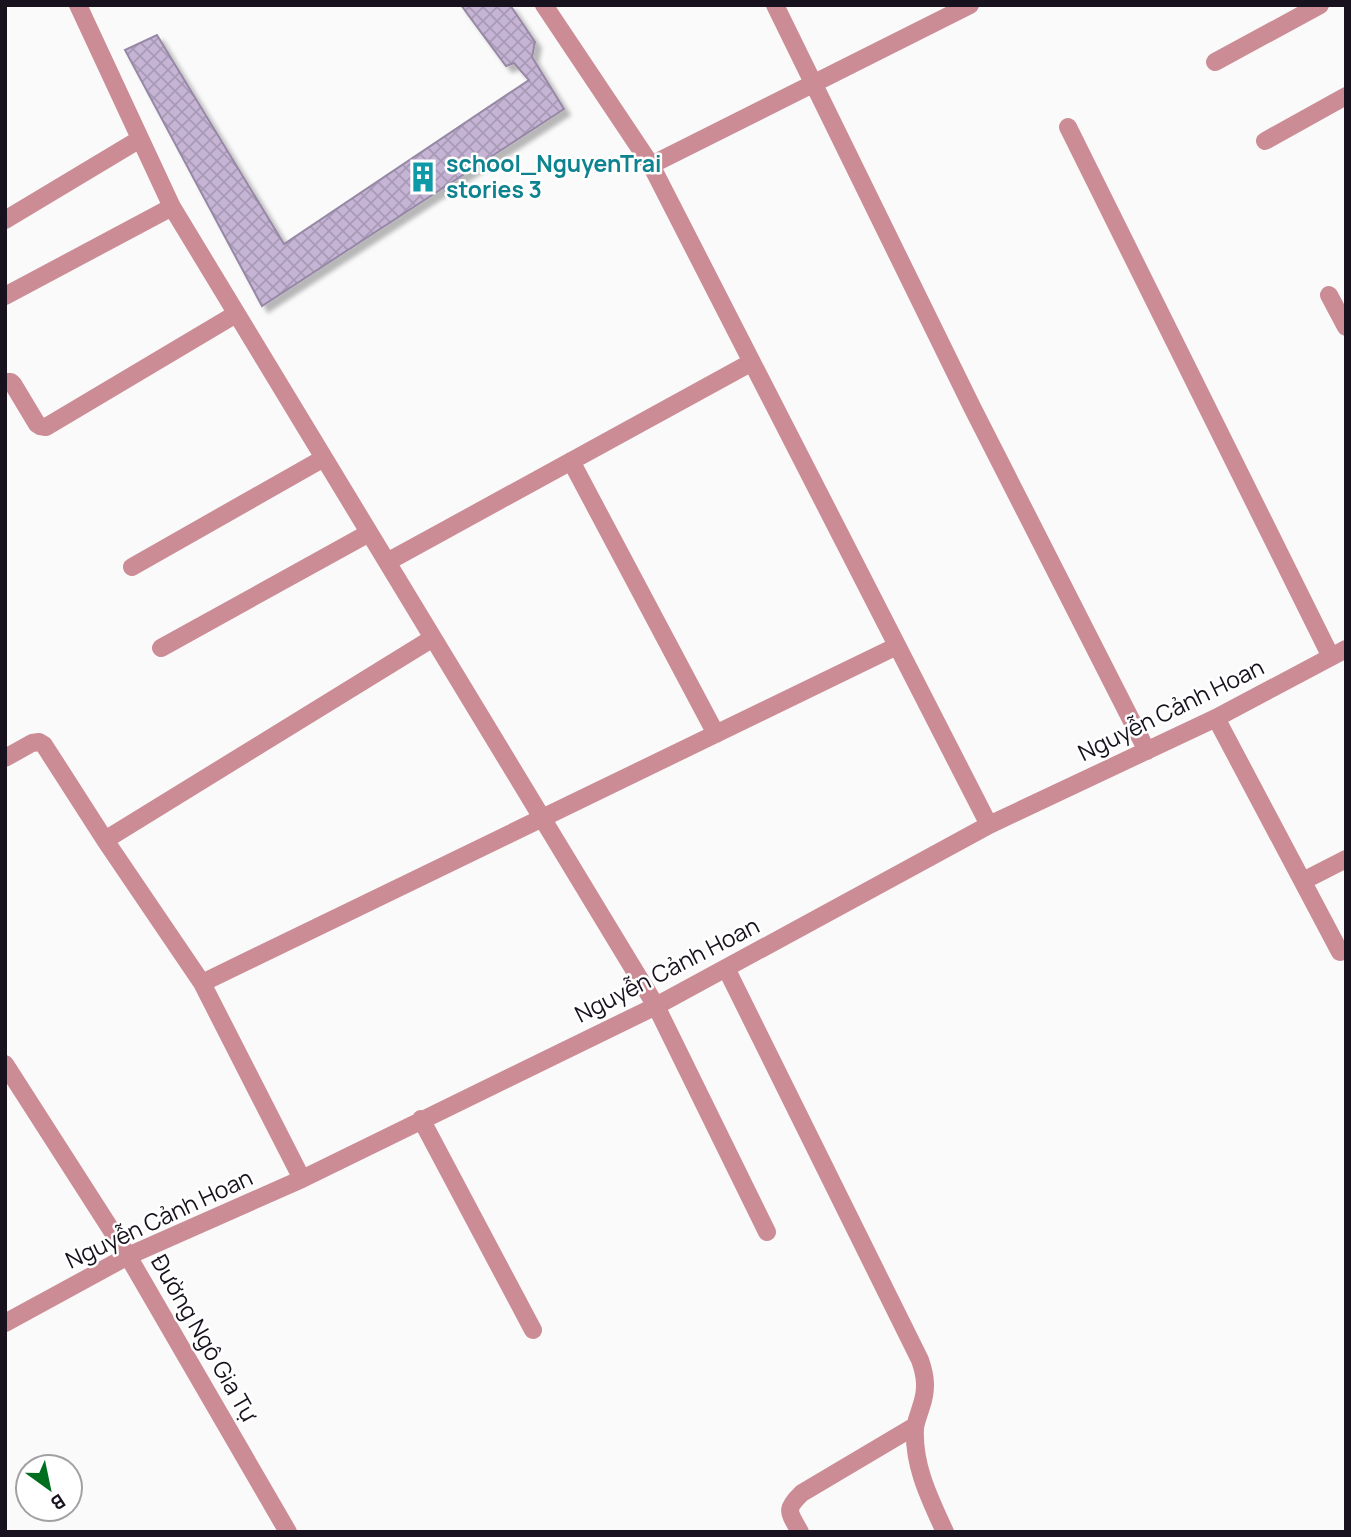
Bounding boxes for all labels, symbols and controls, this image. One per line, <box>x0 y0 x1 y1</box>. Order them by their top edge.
place label: school_NguyenTrai stories 3 <box>446 147 662 205</box>
building icon: school_NguyenTrai stories 3 <box>406 160 440 194</box>
street label: Nguyễn Cảnh Hoan <box>1072 650 1269 768</box>
street label: Nguyễn Cảnh Hoan <box>569 909 764 1029</box>
street label: Nguyễn Cảnh Hoan <box>60 1161 257 1275</box>
street label: Đường Ngô Gia Tự <box>144 1248 266 1428</box>
north arrow <box>14 1453 84 1523</box>
text: B <box>46 1488 70 1516</box>

